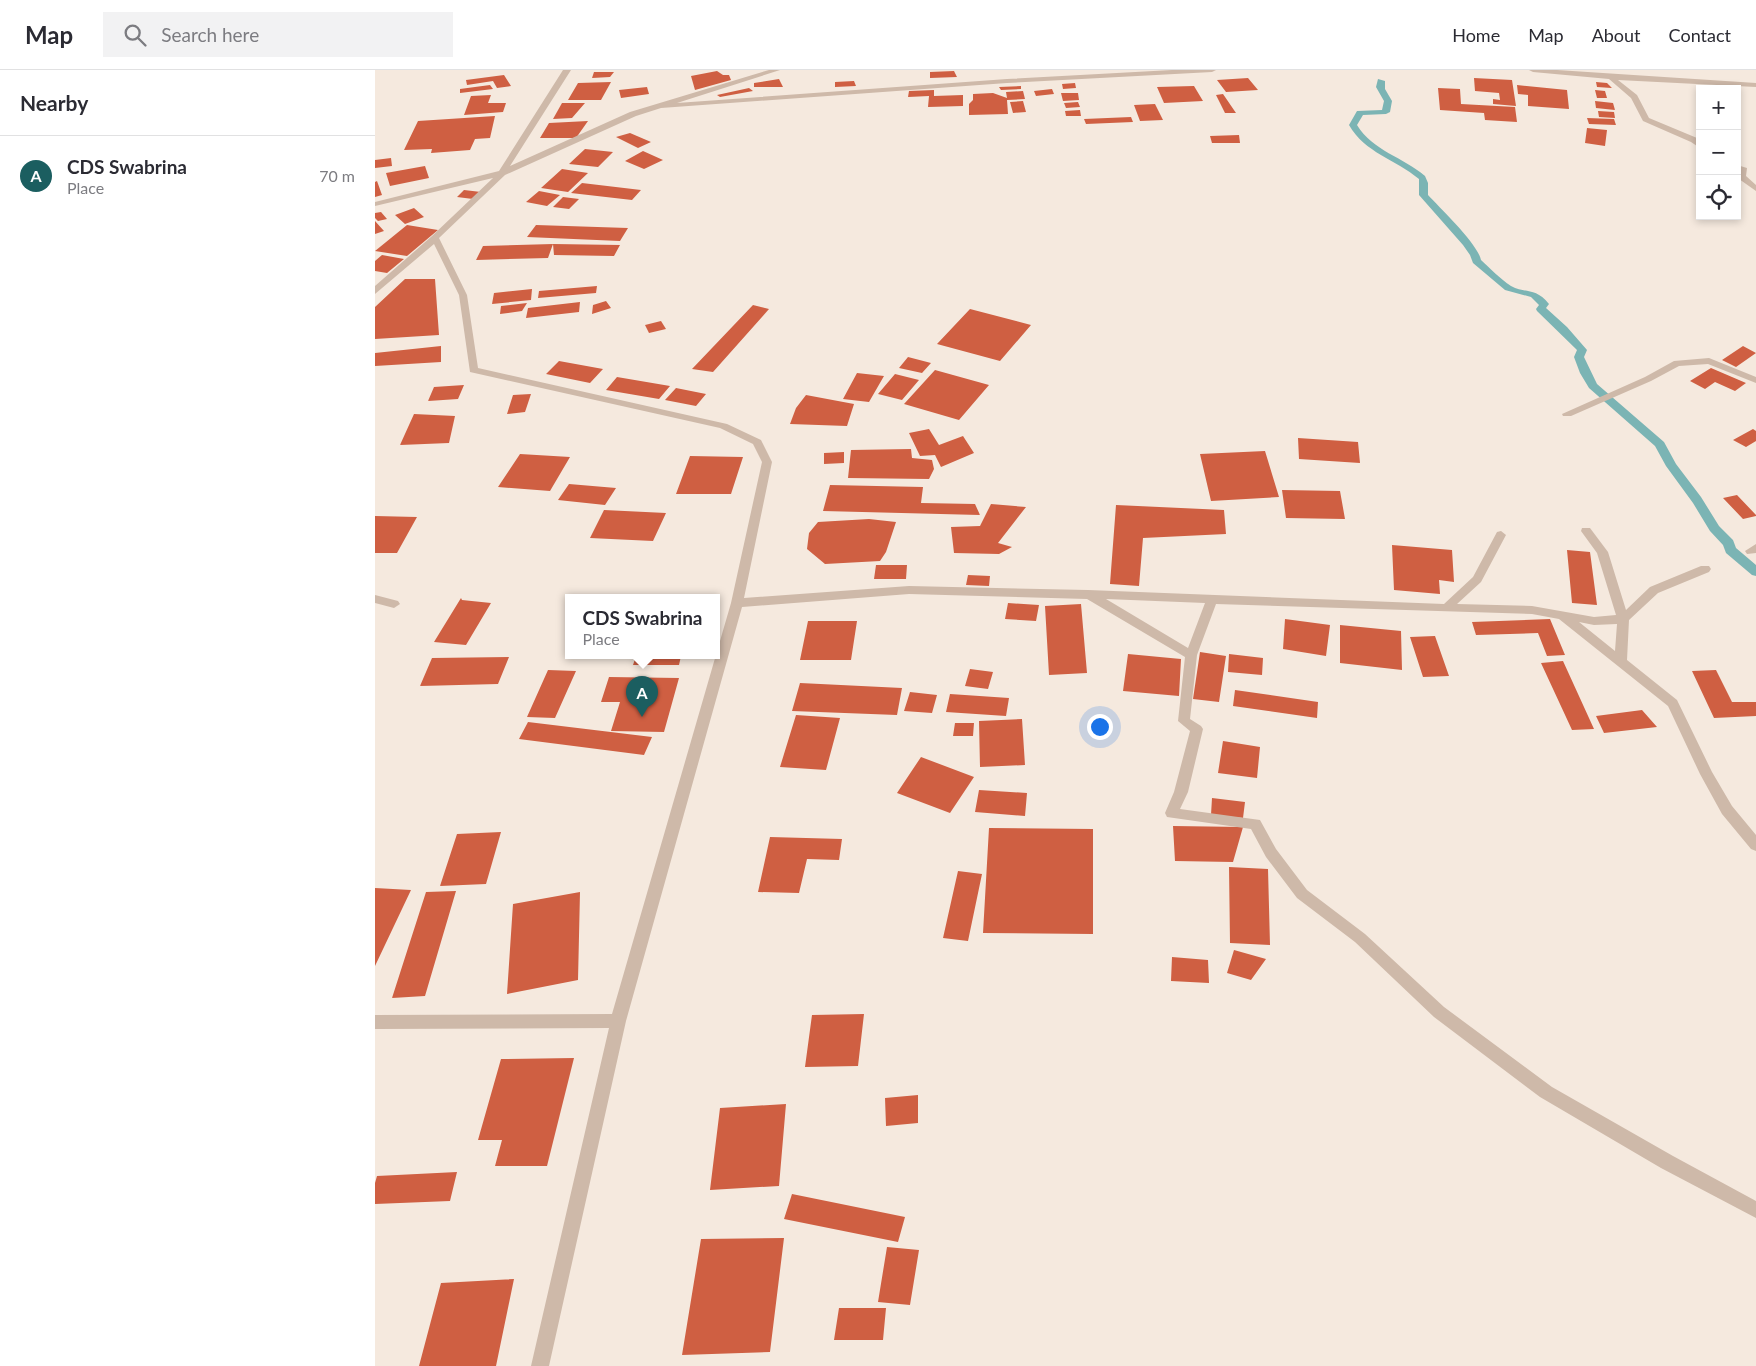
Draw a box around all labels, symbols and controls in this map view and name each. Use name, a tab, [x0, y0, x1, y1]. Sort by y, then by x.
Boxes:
search box	[103, 12, 453, 57]
text: Map	[25, 20, 73, 49]
icon: search	[121, 21, 149, 49]
text: Search here	[161, 23, 259, 46]
text: Home	[1452, 24, 1500, 46]
text: Map	[1528, 24, 1564, 46]
text: About	[1592, 24, 1641, 46]
text: Contact	[1669, 24, 1731, 46]
map controls	[1696, 85, 1741, 220]
button: +	[1696, 85, 1741, 130]
text: Nearby	[20, 90, 88, 115]
button: −	[1696, 130, 1741, 175]
text: CDS Swabrina	[67, 155, 187, 178]
text: A	[30, 166, 42, 185]
text: 70 m	[319, 166, 355, 185]
button: locate	[1696, 175, 1741, 220]
text: Place	[67, 178, 104, 197]
popup	[565, 594, 720, 659]
text: CDS Swabrina	[582, 606, 703, 629]
text: Place	[582, 629, 620, 648]
pin: A	[626, 676, 658, 717]
your location	[1087, 714, 1113, 740]

